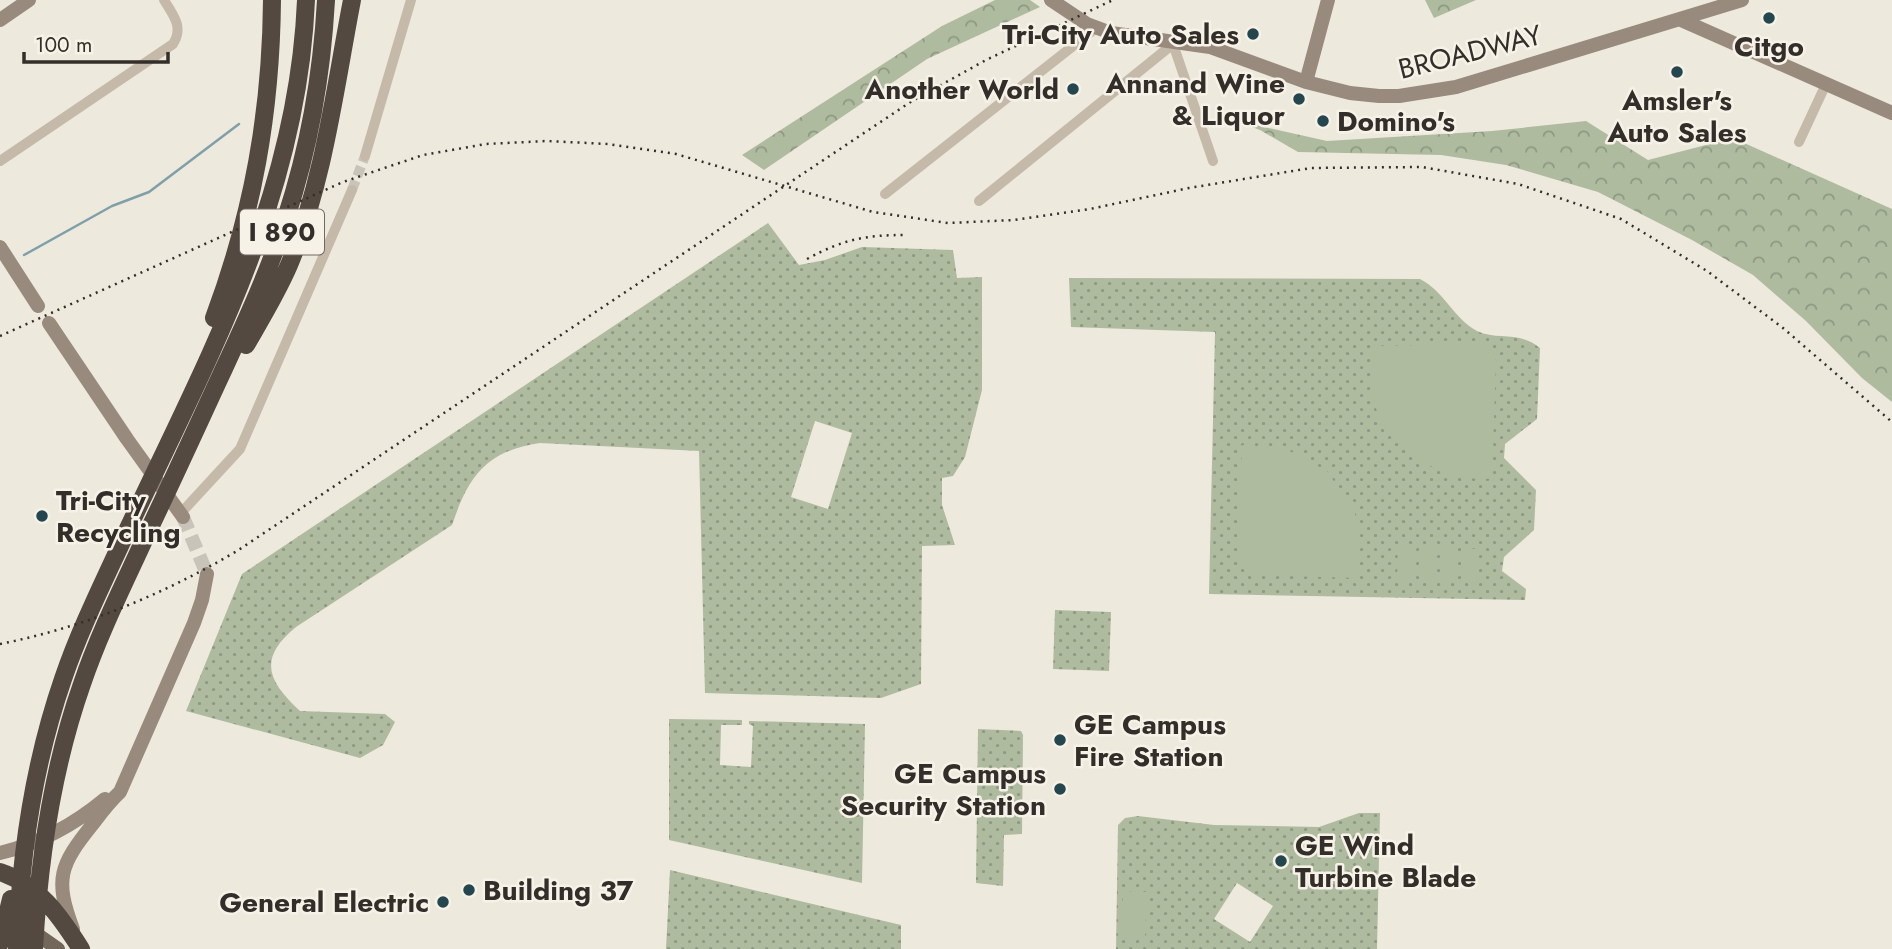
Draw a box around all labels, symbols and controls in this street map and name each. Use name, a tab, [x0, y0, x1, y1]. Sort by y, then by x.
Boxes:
marker: Citgo	[1761, 10, 1777, 26]
place label: Tri-City Auto Sales	[1002, 14, 1239, 55]
street label: BROADWAY	[1394, 14, 1546, 90]
scale bar	[24, 21, 168, 65]
marker: Tri-City Auto Sales	[1245, 26, 1261, 42]
place label: Citgo	[1734, 26, 1804, 67]
text: 100 m	[35, 30, 92, 60]
place label: Annand Wine & Liquor	[1105, 63, 1285, 136]
marker: Amsler's Auto Sales	[1669, 64, 1685, 80]
place label: Another World	[864, 69, 1059, 110]
place label: Amsler's Auto Sales	[1607, 80, 1747, 153]
marker: Another World	[1065, 81, 1081, 97]
marker: Annand Wine & Liquor	[1291, 91, 1307, 107]
place label: Domino's	[1337, 101, 1455, 142]
marker: Domino's	[1315, 113, 1331, 129]
road number: I 890	[240, 210, 324, 255]
place label: Tri-City Recycling	[56, 480, 180, 553]
marker: Tri-City Recycling	[34, 508, 50, 524]
place label: GE Campus Fire Station	[1074, 704, 1226, 777]
marker: GE Campus Fire Station	[1052, 732, 1068, 748]
place label: GE Campus Security Station	[841, 753, 1046, 826]
marker: GE Campus Security Station	[1052, 781, 1068, 797]
place label: GE Wind Turbine Blade	[1295, 825, 1476, 898]
marker: GE Wind Turbine Blade	[1273, 853, 1289, 869]
place label: Building 37	[483, 870, 634, 911]
place label: General Electric	[219, 882, 429, 923]
marker: Building 37	[461, 882, 477, 898]
marker: General Electric	[435, 894, 451, 910]

